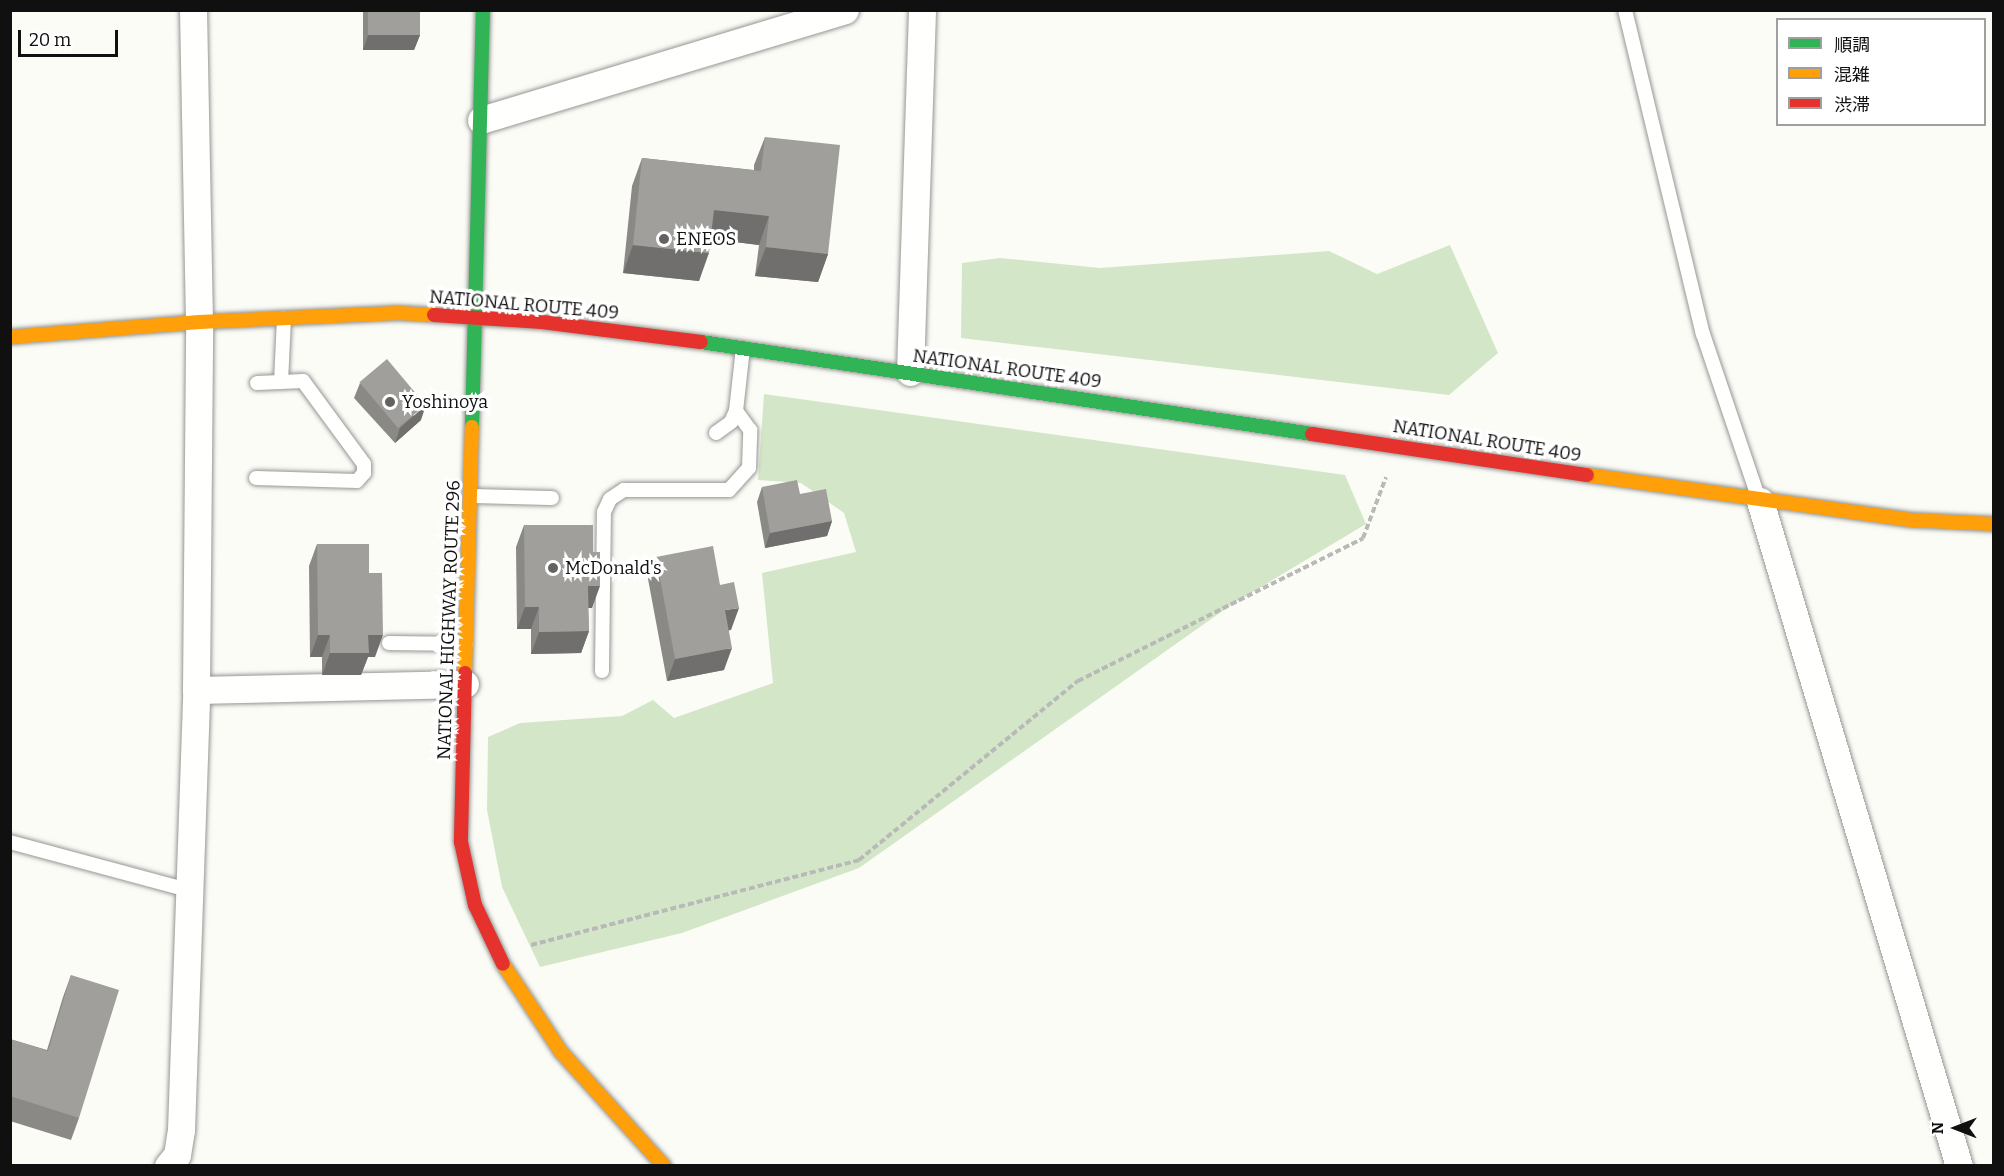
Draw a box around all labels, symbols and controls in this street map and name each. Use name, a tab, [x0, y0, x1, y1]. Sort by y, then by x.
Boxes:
scale bar	[21, 18, 122, 56]
legend	[1776, 18, 1986, 126]
text: 20 m	[29, 29, 71, 51]
text: 順調	[1834, 34, 1870, 56]
text: 混雑	[1834, 64, 1870, 86]
text: 渋滞	[1834, 94, 1870, 116]
place label: ENEOS	[676, 228, 736, 250]
marker: ENEOS	[657, 232, 671, 246]
street label: NATIONAL ROUTE 409	[428, 286, 620, 324]
street label: NATIONAL ROUTE 409	[911, 345, 1103, 393]
place label: Yoshinoya	[402, 391, 488, 413]
marker: Yoshinoya	[383, 395, 397, 409]
street label: NATIONAL ROUTE 409	[1391, 415, 1583, 467]
street label: NATIONAL HIGHWAY ROUTE 296	[433, 480, 465, 760]
place label: McDonald's	[565, 557, 662, 579]
marker: McDonald's	[546, 561, 560, 575]
north arrow	[1926, 1098, 1986, 1158]
text: N	[1928, 1122, 1947, 1134]

